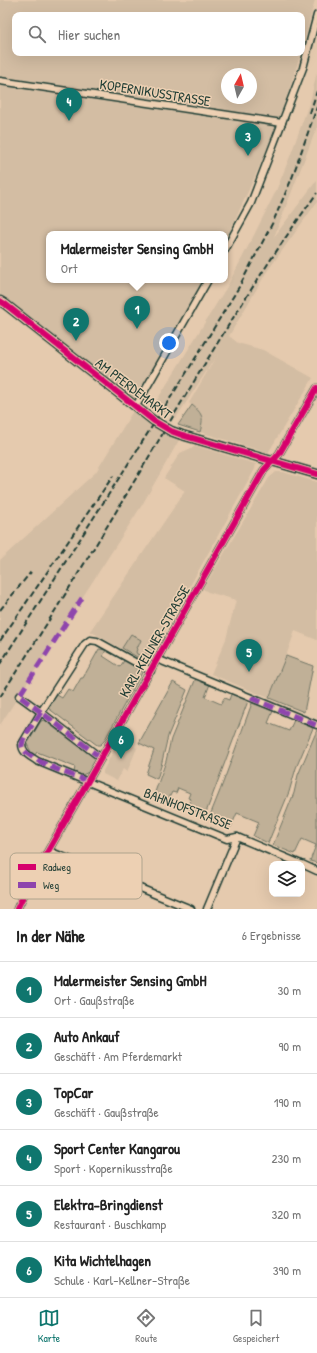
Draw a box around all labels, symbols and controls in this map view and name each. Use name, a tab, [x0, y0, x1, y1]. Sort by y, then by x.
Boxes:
search box	[12, 12, 305, 56]
icon: search	[26, 23, 48, 45]
text: Hier suchen	[58, 24, 120, 45]
north arrow	[221, 68, 257, 104]
street label: KOPERNIKUSSTRASSE	[98, 74, 212, 110]
pin: 4	[56, 88, 82, 121]
pin: 3	[235, 123, 261, 156]
popup	[46, 231, 228, 283]
text: Malermeister Sensing GmbH	[61, 238, 213, 259]
text: Ort	[61, 259, 77, 277]
pin: 1	[124, 296, 150, 329]
pin: 2	[63, 308, 89, 341]
your location	[159, 333, 179, 353]
street label: AM PFERDEMARKT	[92, 353, 176, 423]
street label: KARL-KELLNER-STRASSE	[114, 582, 194, 700]
pin: 5	[236, 639, 262, 672]
pin: 6	[108, 726, 134, 759]
street label: BAHNHOFSTRASSE	[141, 783, 235, 833]
legend	[10, 853, 142, 899]
text: Radweg	[43, 860, 71, 874]
map controls	[269, 861, 305, 897]
button: layers	[269, 861, 305, 897]
text: Weg	[43, 878, 59, 892]
text: In der Nähe	[16, 924, 85, 947]
text: 6 Ergebnisse	[242, 926, 301, 944]
text: Malermeister Sensing GmbH	[54, 970, 206, 991]
text: 1	[27, 981, 31, 999]
text: 30 m	[278, 981, 301, 999]
text: Ort · Gaußstraße	[54, 991, 134, 1009]
text: Auto Ankauf	[54, 1026, 120, 1047]
text: 2	[26, 1037, 32, 1055]
text: 90 m	[279, 1037, 301, 1055]
text: Geschäft · Am Pferdemarkt	[54, 1047, 182, 1065]
text: TopCar	[54, 1082, 93, 1103]
text: 3	[26, 1093, 32, 1111]
text: 190 m	[274, 1093, 301, 1111]
text: Geschäft · Gaußstraße	[54, 1103, 159, 1121]
text: Sport Center Kangarou	[54, 1138, 180, 1159]
text: 4	[27, 1149, 31, 1167]
text: 230 m	[271, 1149, 301, 1167]
text: Sport · Kopernikusstraße	[54, 1159, 173, 1177]
text: Elektra-Bringdienst	[54, 1194, 163, 1215]
text: 5	[26, 1205, 32, 1223]
text: 320 m	[271, 1205, 301, 1223]
text: Restaurant · Buschkamp	[54, 1215, 166, 1233]
text: Kita Wichtelhagen	[54, 1250, 151, 1271]
text: 6	[26, 1261, 32, 1279]
text: 390 m	[273, 1261, 301, 1279]
text: Schule · Karl-Kellner-Straße	[54, 1271, 190, 1289]
tab: Karte	[38, 1307, 60, 1345]
tab: Route	[135, 1307, 157, 1345]
tab: Gespeichert	[233, 1307, 279, 1345]

